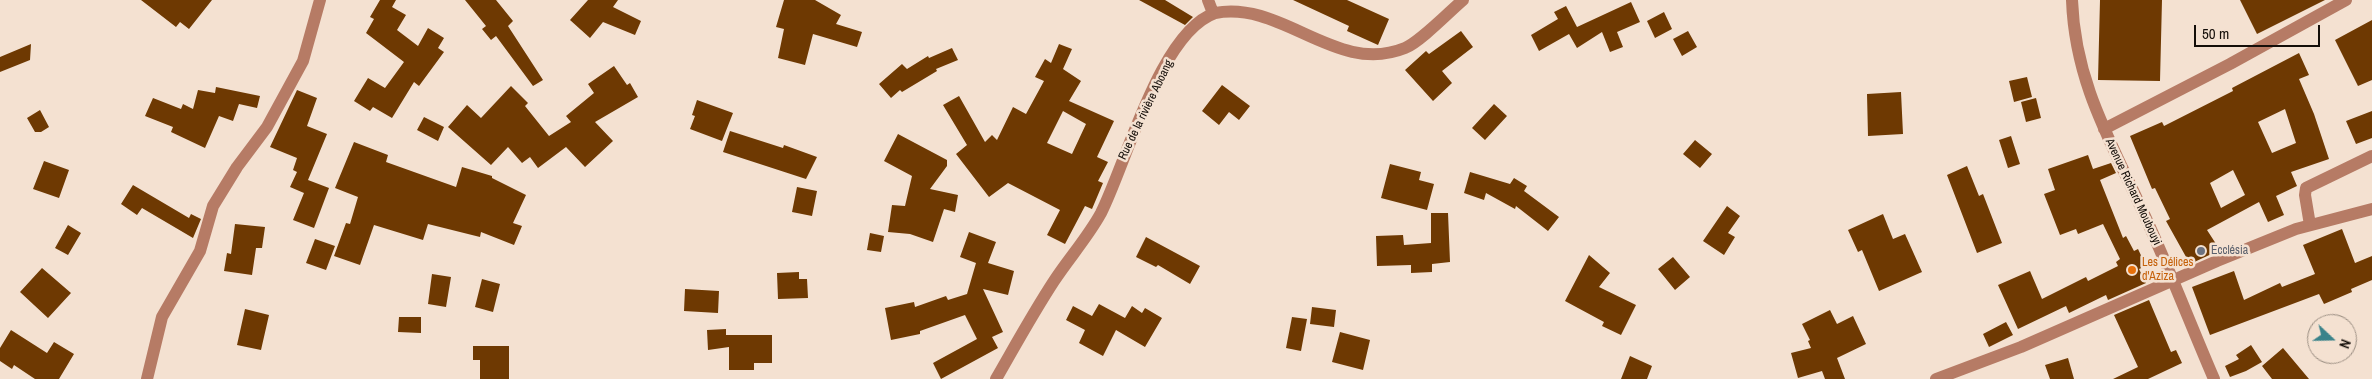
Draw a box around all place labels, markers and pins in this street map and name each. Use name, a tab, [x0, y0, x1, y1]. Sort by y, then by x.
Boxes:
place label: Ecclésia	[2211, 244, 2248, 258]
marker: Ecclésia	[2195, 245, 2207, 257]
place label: Les Délices d'Aziza	[2142, 256, 2193, 284]
marker: Les Délices d'Aziza	[2126, 264, 2138, 276]

